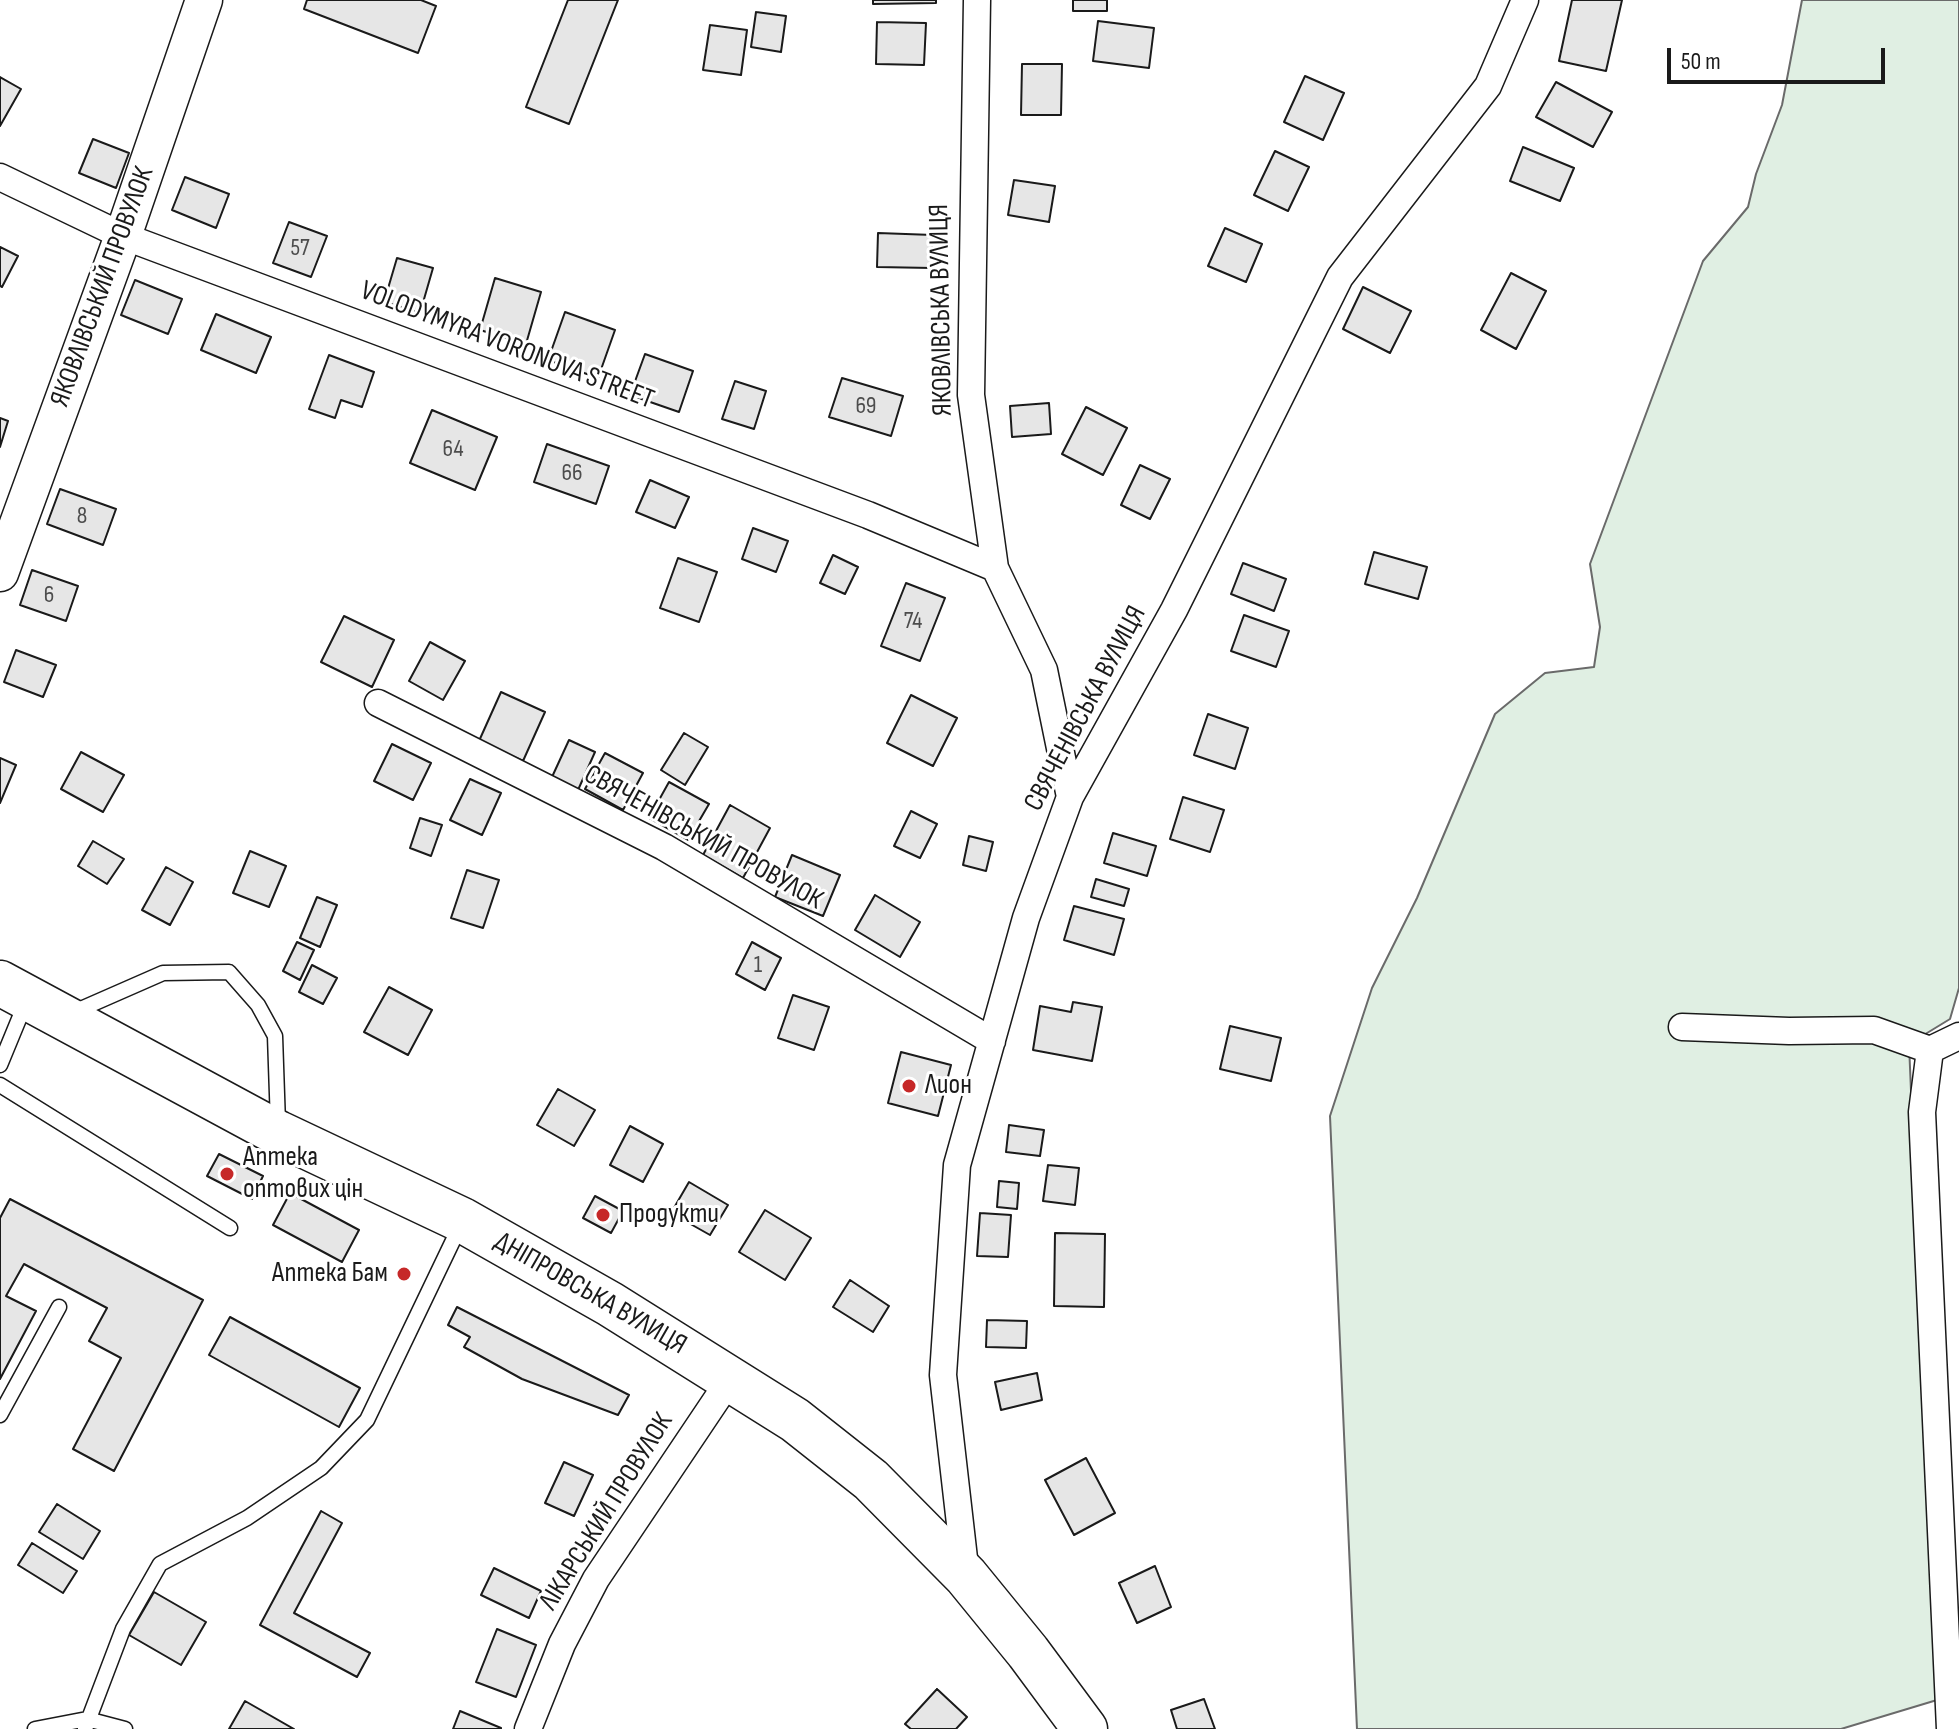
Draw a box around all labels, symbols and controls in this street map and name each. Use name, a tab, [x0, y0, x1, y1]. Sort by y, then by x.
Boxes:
scale bar	[1671, 32, 1889, 82]
text: 50 m	[1681, 47, 1721, 76]
street label: ЯКОВЛІВСЬКИЙ ПРОВУЛОК	[44, 162, 162, 412]
street label: ЯКОВЛІВСЬКА ВУЛИЦЯ	[923, 204, 961, 416]
house number: 57	[290, 235, 310, 263]
street label: VOLODYMYRA VORONOVA STREET	[355, 274, 659, 418]
house number: 69	[856, 393, 876, 421]
house number: 64	[443, 436, 463, 464]
house number: 66	[561, 460, 583, 488]
house number: 8	[77, 503, 87, 531]
house number: 6	[44, 582, 54, 610]
street label: СВЯЧЕНІВСЬКА ВУЛИЦЯ	[1018, 601, 1154, 817]
house number: 74	[904, 608, 922, 636]
street label: СВЯЧЕНІВСЬКИЙ ПРОВУЛОК	[578, 758, 828, 918]
house number: 1	[754, 952, 762, 980]
place label: Лион	[925, 1069, 972, 1103]
marker: Лион	[900, 1077, 918, 1095]
place label: Аптека оптових цін	[243, 1141, 363, 1207]
marker: Аптека оптових цін	[218, 1165, 236, 1183]
place label: Продукти	[619, 1198, 719, 1232]
marker: Продукти	[594, 1206, 612, 1224]
street label: ДНІПРОВСЬКА ВУЛИЦЯ	[488, 1225, 692, 1363]
place label: Аптека Бам	[272, 1257, 388, 1291]
marker: Аптека Бам	[395, 1265, 413, 1283]
street label: ЛІКАРСЬКИЙ ПРОВУЛОК	[533, 1407, 681, 1617]

